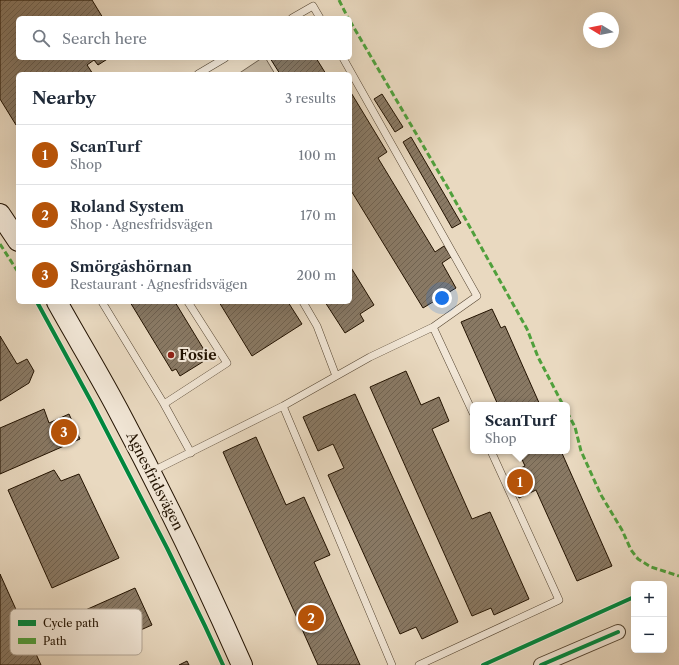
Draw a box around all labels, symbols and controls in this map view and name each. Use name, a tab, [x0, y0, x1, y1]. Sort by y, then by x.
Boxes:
north arrow	[583, 12, 619, 48]
search box	[16, 16, 352, 60]
icon: search	[30, 27, 52, 49]
text: Search here	[62, 29, 147, 48]
text: Nearby	[32, 88, 96, 108]
text: 3 results	[285, 90, 336, 106]
text: ScanTurf	[70, 137, 141, 156]
text: 1	[42, 147, 48, 163]
text: 100 m	[298, 147, 336, 163]
text: Shop	[70, 156, 102, 172]
text: Roland System	[70, 197, 184, 216]
text: 2	[41, 207, 49, 223]
text: 170 m	[300, 207, 336, 223]
text: Shop · Agnesfridsvägen	[70, 216, 213, 232]
text: Smörgåshörnan	[70, 257, 192, 276]
text: 3	[41, 267, 49, 283]
text: 200 m	[296, 267, 336, 283]
text: Restaurant · Agnesfridsvägen	[70, 276, 248, 292]
your location	[432, 288, 452, 308]
place label: Fosie	[179, 346, 217, 364]
marker: Fosie	[166, 350, 176, 360]
popup	[470, 402, 570, 454]
text: ScanTurf	[485, 411, 555, 430]
pin: 3	[51, 417, 77, 447]
street label: Agnesfridsvägen	[122, 428, 188, 534]
text: Shop	[485, 430, 517, 446]
pin: 1	[507, 467, 533, 497]
map controls	[631, 581, 667, 653]
button: +	[631, 581, 667, 617]
pin: 2	[298, 603, 324, 633]
legend	[10, 609, 142, 655]
text: Cycle path	[43, 616, 99, 630]
button: −	[631, 617, 667, 653]
text: Path	[43, 634, 67, 648]

